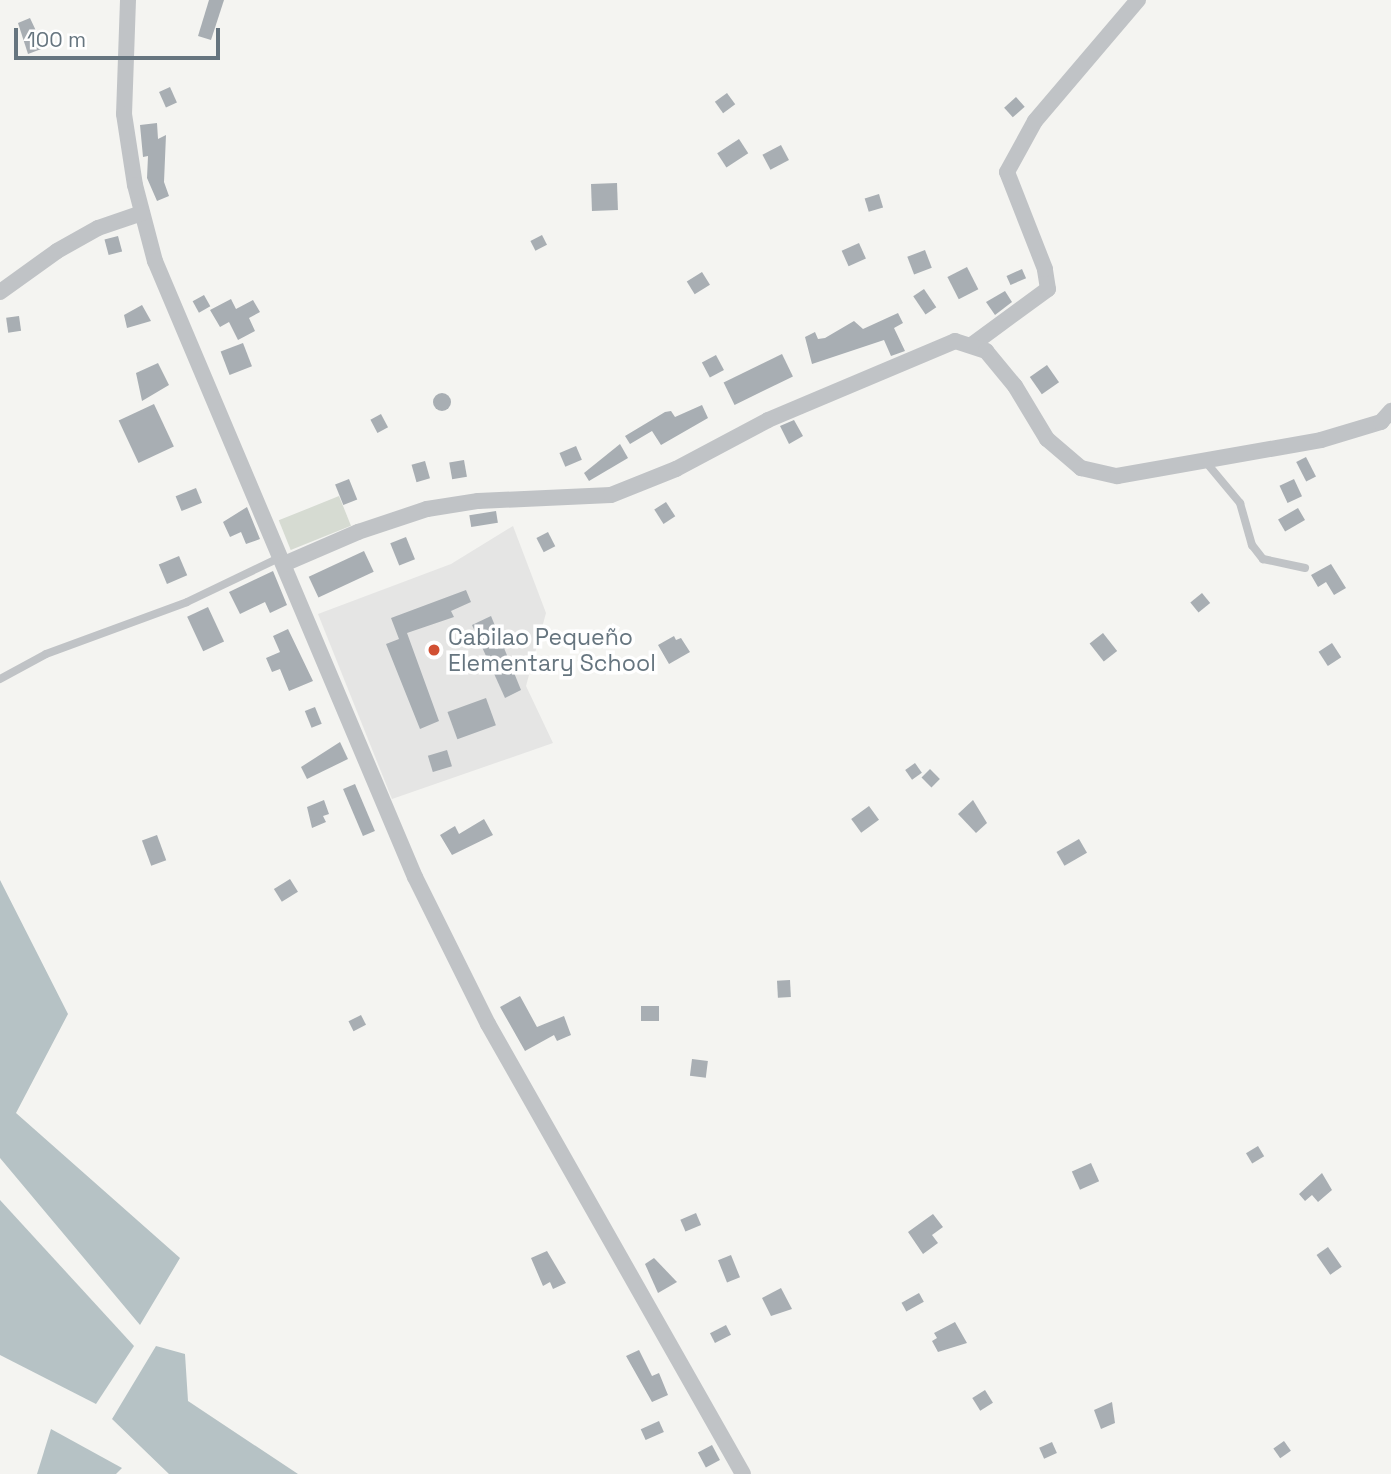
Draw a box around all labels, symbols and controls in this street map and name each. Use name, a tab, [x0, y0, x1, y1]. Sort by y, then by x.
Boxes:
scale bar	[18, 14, 224, 58]
text: 100 m	[27, 26, 86, 53]
place label: Cabilao Pequeño Elementary School	[448, 623, 656, 677]
marker: Cabilao Pequeño Elementary School	[426, 642, 442, 658]

